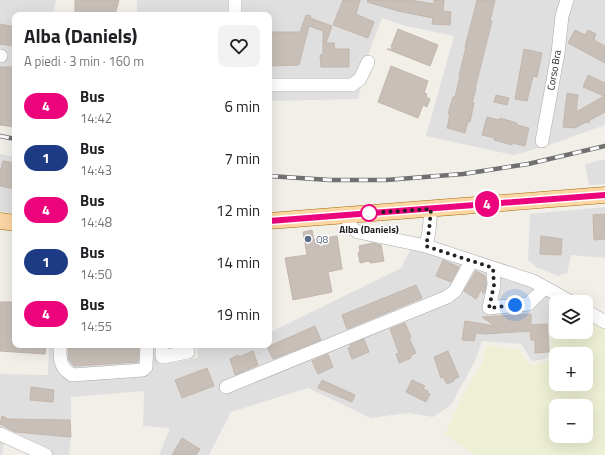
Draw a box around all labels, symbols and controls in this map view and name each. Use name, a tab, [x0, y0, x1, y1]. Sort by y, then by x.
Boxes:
text: Alba (Daniels)	[24, 21, 137, 50]
button: heart	[218, 25, 260, 67]
street label: Corso Bra	[543, 49, 565, 91]
text: A piedi · 3 min · 160 m	[24, 51, 144, 71]
text: Bus	[80, 85, 105, 108]
text: 4	[42, 95, 50, 116]
text: 6 min	[224, 95, 260, 118]
text: 14:42	[80, 108, 112, 128]
text: Bus	[80, 137, 105, 160]
text: 1	[42, 147, 50, 168]
text: 7 min	[224, 147, 260, 170]
text: 14:43	[80, 160, 112, 180]
text: Bus	[80, 189, 105, 212]
line badge: 4	[474, 191, 500, 217]
text: 4	[483, 193, 491, 214]
text: 4	[42, 199, 50, 220]
text: 12 min	[216, 199, 260, 222]
marker: Alba (Daniels)	[360, 204, 378, 222]
text: 14:48	[80, 212, 112, 232]
place label: Alba (Daniels)	[339, 222, 399, 237]
place label: Q8	[316, 232, 329, 247]
marker: Q8	[303, 234, 313, 244]
text: Bus	[80, 241, 105, 264]
text: 1	[42, 251, 50, 272]
text: 14 min	[216, 251, 260, 274]
text: 14:50	[80, 264, 112, 284]
text: Bus	[80, 293, 105, 316]
your location	[505, 295, 525, 315]
map controls	[549, 295, 593, 443]
button: layers	[549, 295, 593, 339]
text: 4	[42, 303, 50, 324]
text: 19 min	[216, 303, 260, 326]
text: 14:55	[80, 316, 112, 336]
button: +	[549, 347, 593, 391]
button: −	[549, 399, 593, 443]

